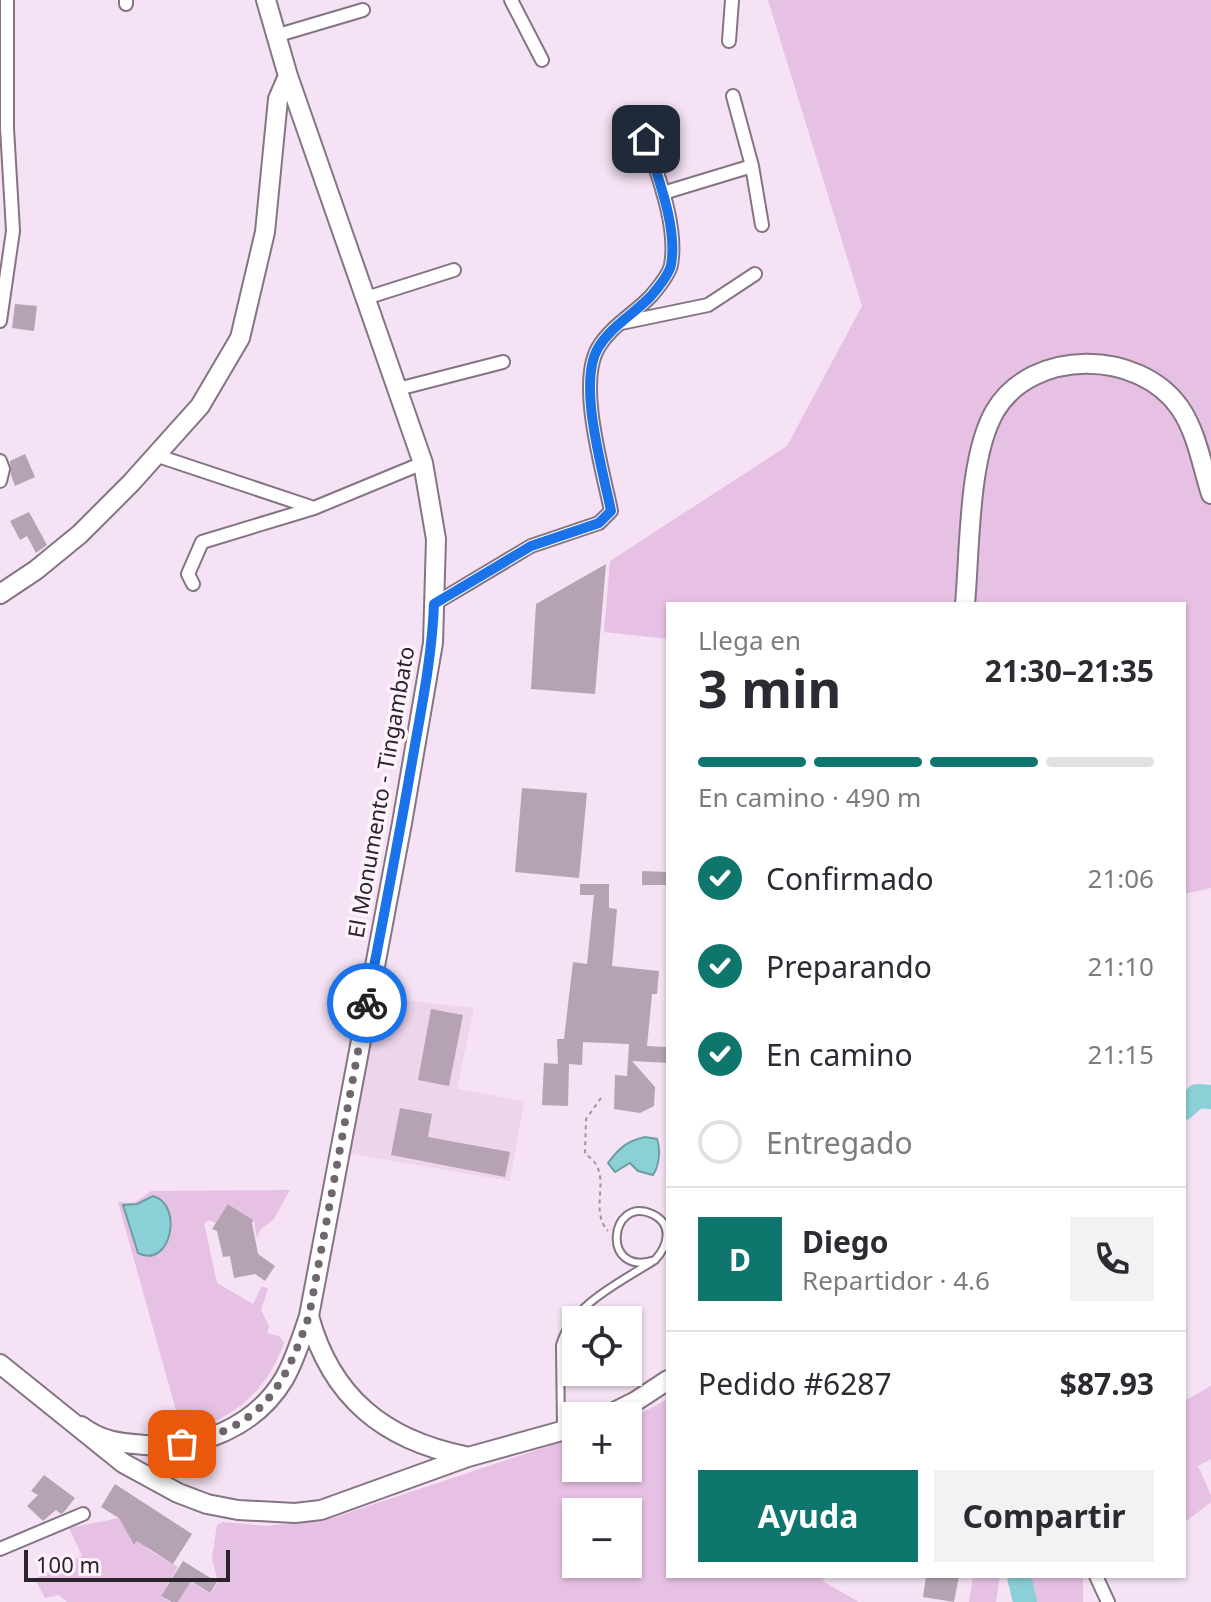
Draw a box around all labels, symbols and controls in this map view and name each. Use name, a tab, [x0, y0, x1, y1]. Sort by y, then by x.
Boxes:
pin	[612, 105, 680, 173]
icon: home	[624, 117, 668, 161]
text: Llega en	[698, 622, 801, 658]
street label: El Monumento - Tingambato	[340, 644, 420, 940]
text: 21:30–21:35	[985, 650, 1154, 691]
text: 3 min	[698, 652, 841, 723]
text: En camino · 490 m	[698, 779, 921, 815]
icon: check	[698, 856, 742, 900]
text: Confirmado	[766, 858, 934, 899]
text: 21:06	[1088, 860, 1154, 896]
icon: check	[698, 944, 742, 988]
text: Preparando	[766, 946, 932, 987]
text: 21:10	[1088, 948, 1154, 984]
courier	[327, 963, 407, 1043]
icon: bike	[345, 981, 389, 1025]
icon: check	[698, 1032, 742, 1076]
text: En camino	[766, 1034, 913, 1075]
text: 21:15	[1088, 1036, 1154, 1072]
text: Entregado	[766, 1122, 913, 1163]
button: phone	[1070, 1217, 1154, 1301]
text: Diego	[802, 1221, 889, 1262]
text: D	[729, 1239, 751, 1280]
text: Repartidor · 4.6	[802, 1262, 990, 1298]
map controls	[562, 1306, 642, 1578]
button: locate	[562, 1306, 642, 1386]
text: Pedido #6287	[698, 1363, 892, 1404]
text: $87.93	[1060, 1363, 1154, 1404]
button: +	[562, 1402, 642, 1482]
pin	[148, 1410, 216, 1478]
icon: bag	[160, 1422, 204, 1466]
button: Ayuda	[698, 1470, 918, 1562]
button: Compartir	[934, 1470, 1154, 1562]
button: −	[562, 1498, 642, 1578]
scale bar	[24, 1546, 230, 1582]
text: 100 m	[36, 1549, 100, 1579]

